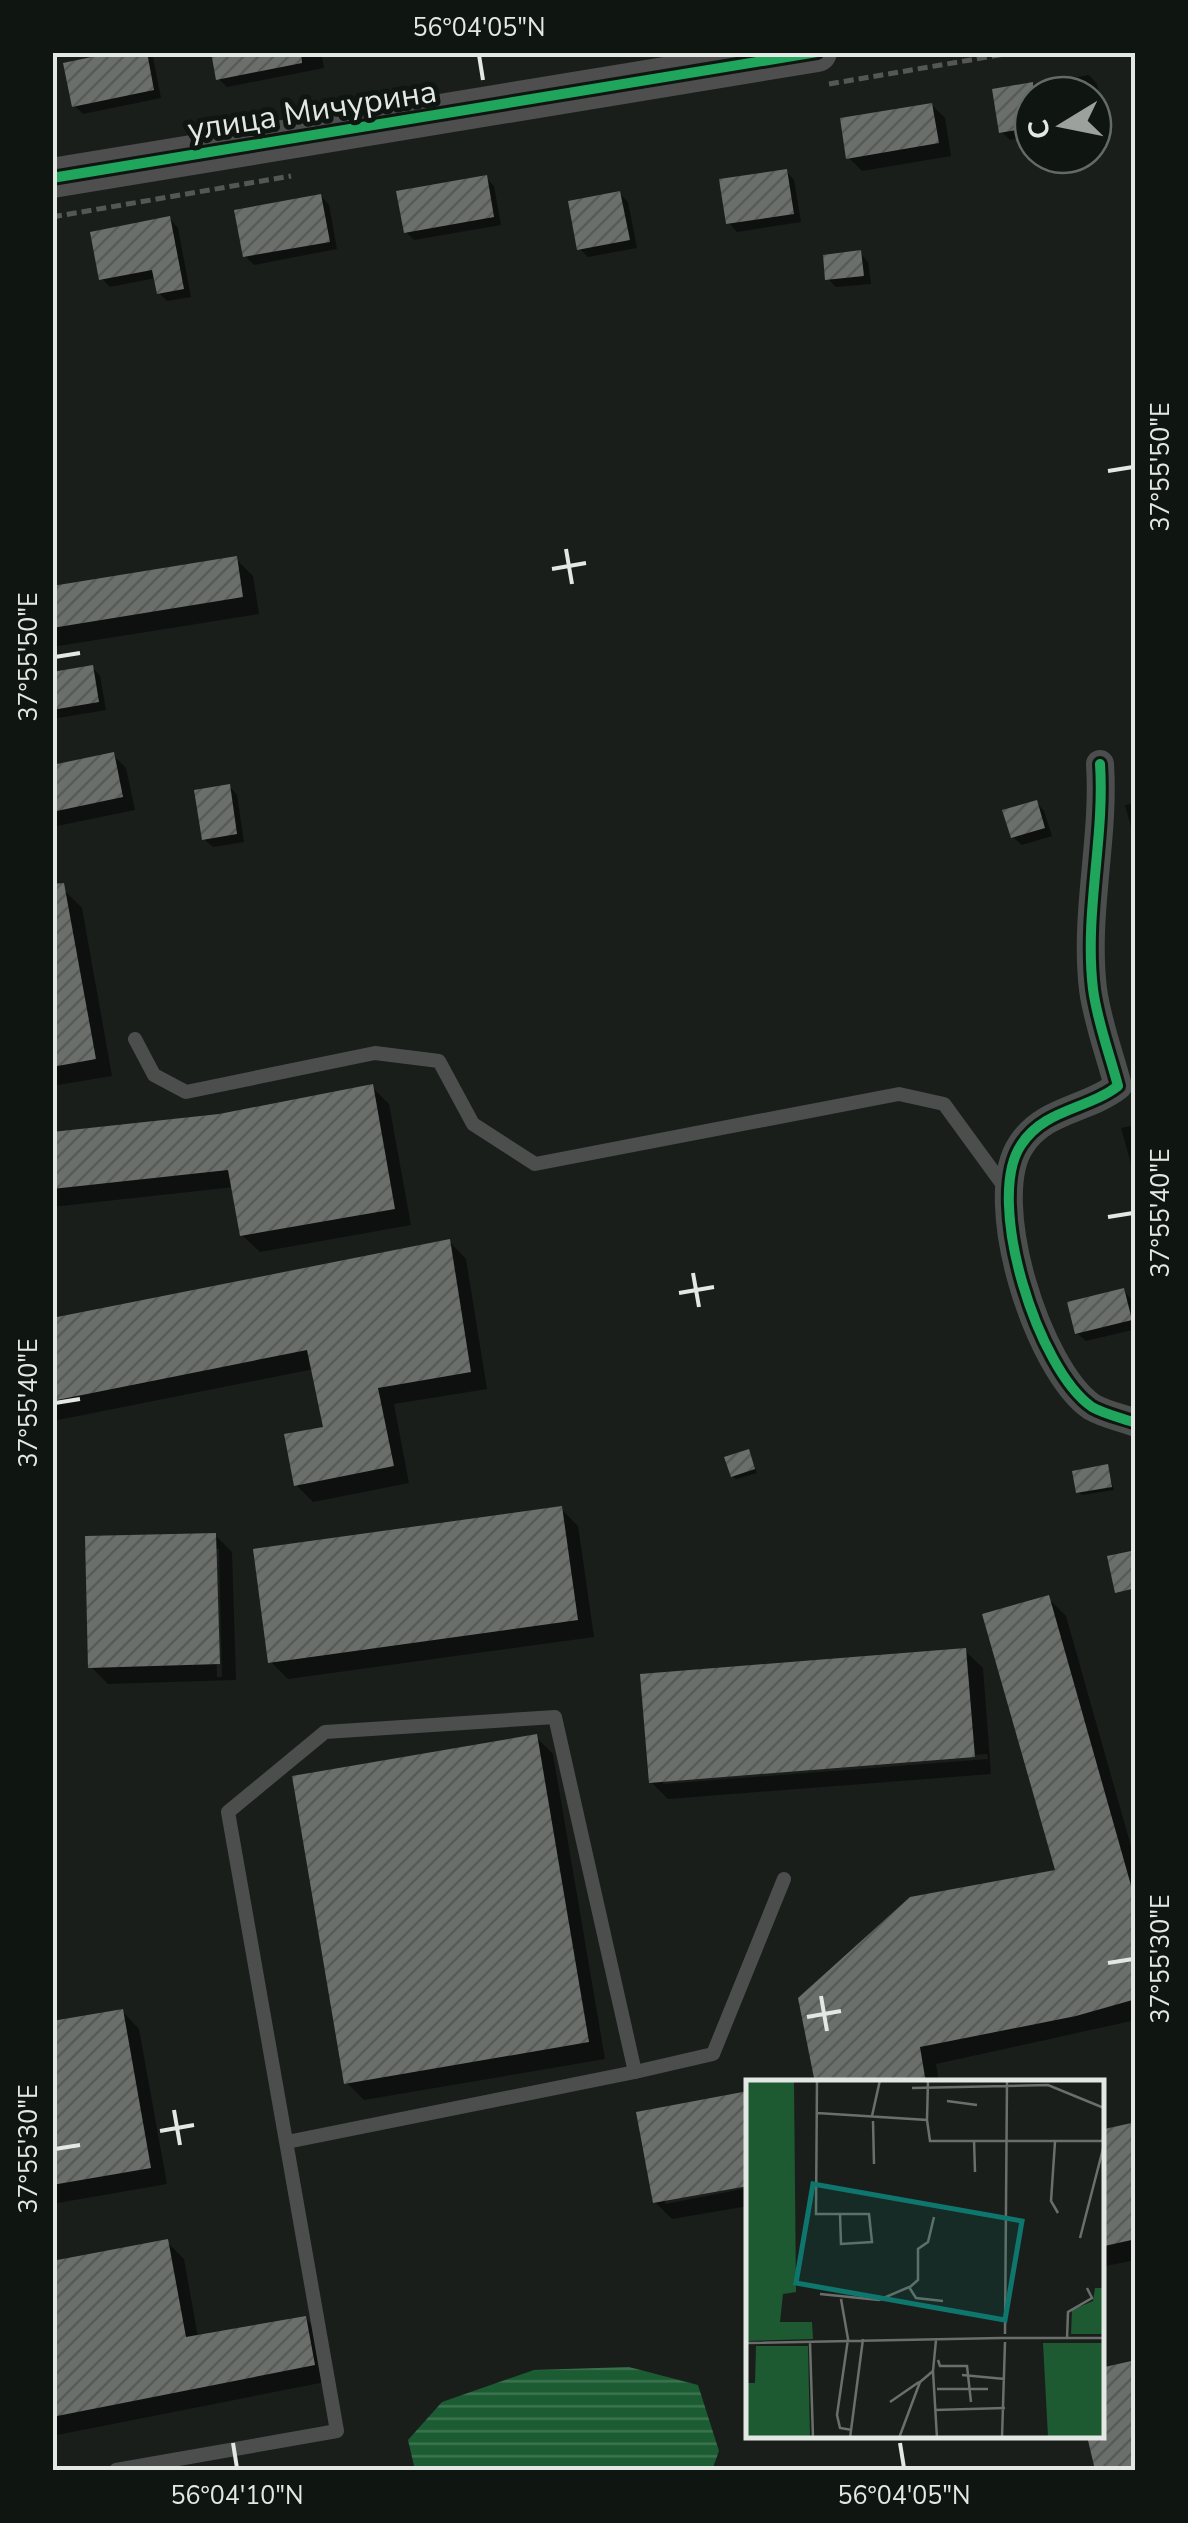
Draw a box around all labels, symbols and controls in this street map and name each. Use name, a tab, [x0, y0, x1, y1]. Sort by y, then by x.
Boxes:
text: 56°04'05"N	[412, 11, 546, 45]
street label: улица Мичурина	[184, 70, 440, 151]
north arrow	[1013, 75, 1113, 175]
text: С	[1019, 117, 1060, 142]
text: 37°55'50"E	[1144, 402, 1178, 532]
text: 37°55'50"E	[12, 592, 46, 722]
text: 37°55'40"E	[1144, 1148, 1178, 1278]
text: 37°55'40"E	[12, 1338, 46, 1468]
text: 37°55'30"E	[1144, 1894, 1178, 2024]
inset map	[746, 2080, 1103, 2438]
text: 37°55'30"E	[12, 2084, 46, 2214]
text: 56°04'10"N	[170, 2479, 304, 2513]
text: 56°04'05"N	[837, 2479, 971, 2513]

